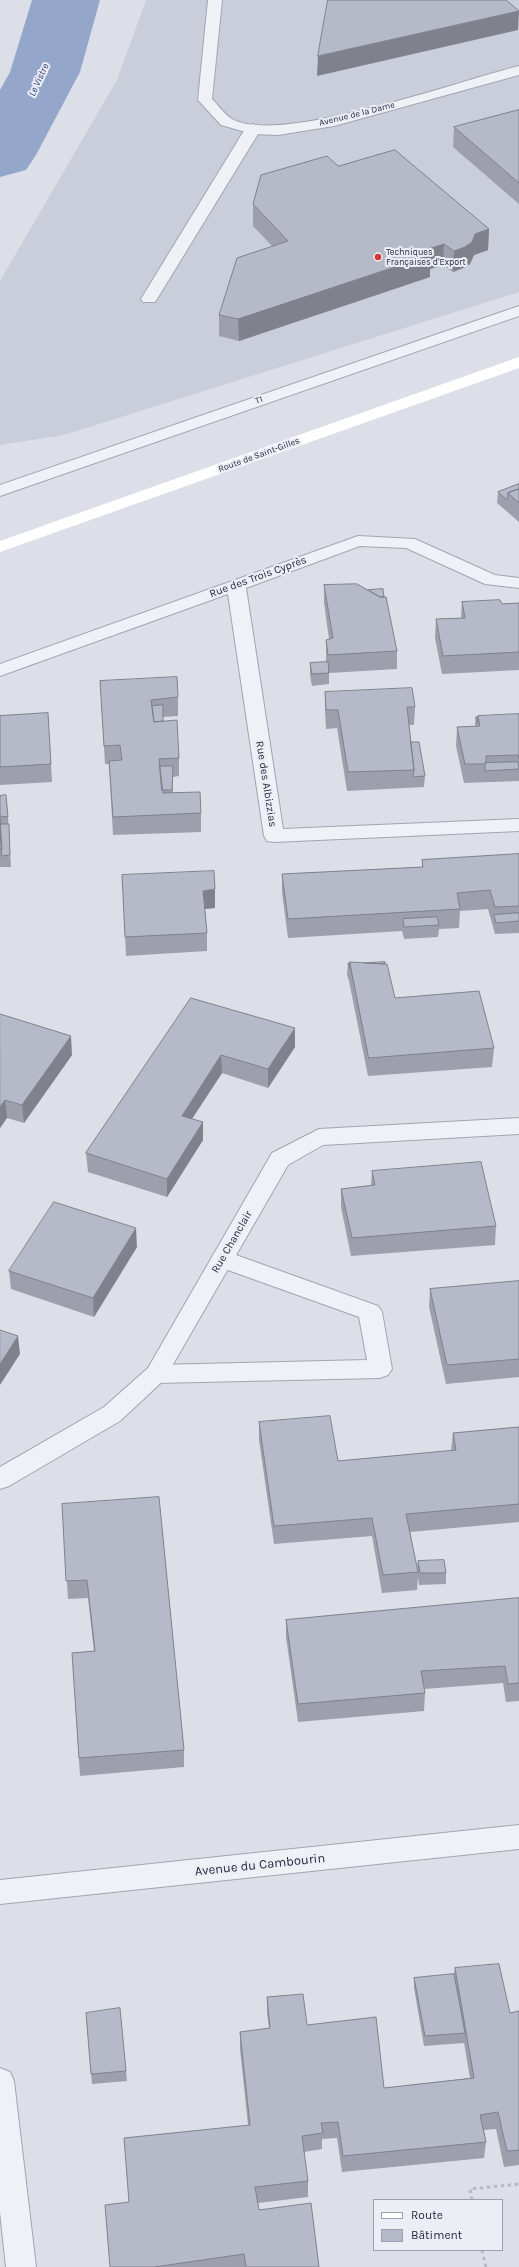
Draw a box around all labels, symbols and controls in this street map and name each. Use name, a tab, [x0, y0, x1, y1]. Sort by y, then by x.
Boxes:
water label: Le Vistre	[26, 62, 52, 98]
street label: Avenue de la Dame	[318, 99, 396, 129]
place label: Techniques Françaises d'Export	[386, 247, 466, 268]
marker: Techniques Françaises d'Export	[373, 252, 383, 262]
street label: T1	[254, 394, 264, 406]
street label: Route de Saint-Gilles	[217, 435, 301, 475]
street label: Rue des Trois Cyprès	[208, 553, 308, 601]
street label: Rue des Albizzias	[253, 740, 279, 828]
street label: Rue Chanclair	[209, 1208, 255, 1276]
street label: Avenue du Cambourin	[194, 1850, 326, 1880]
legend	[373, 2199, 503, 2251]
text: Route	[411, 2208, 443, 2222]
text: Bâtiment	[411, 2228, 462, 2242]

